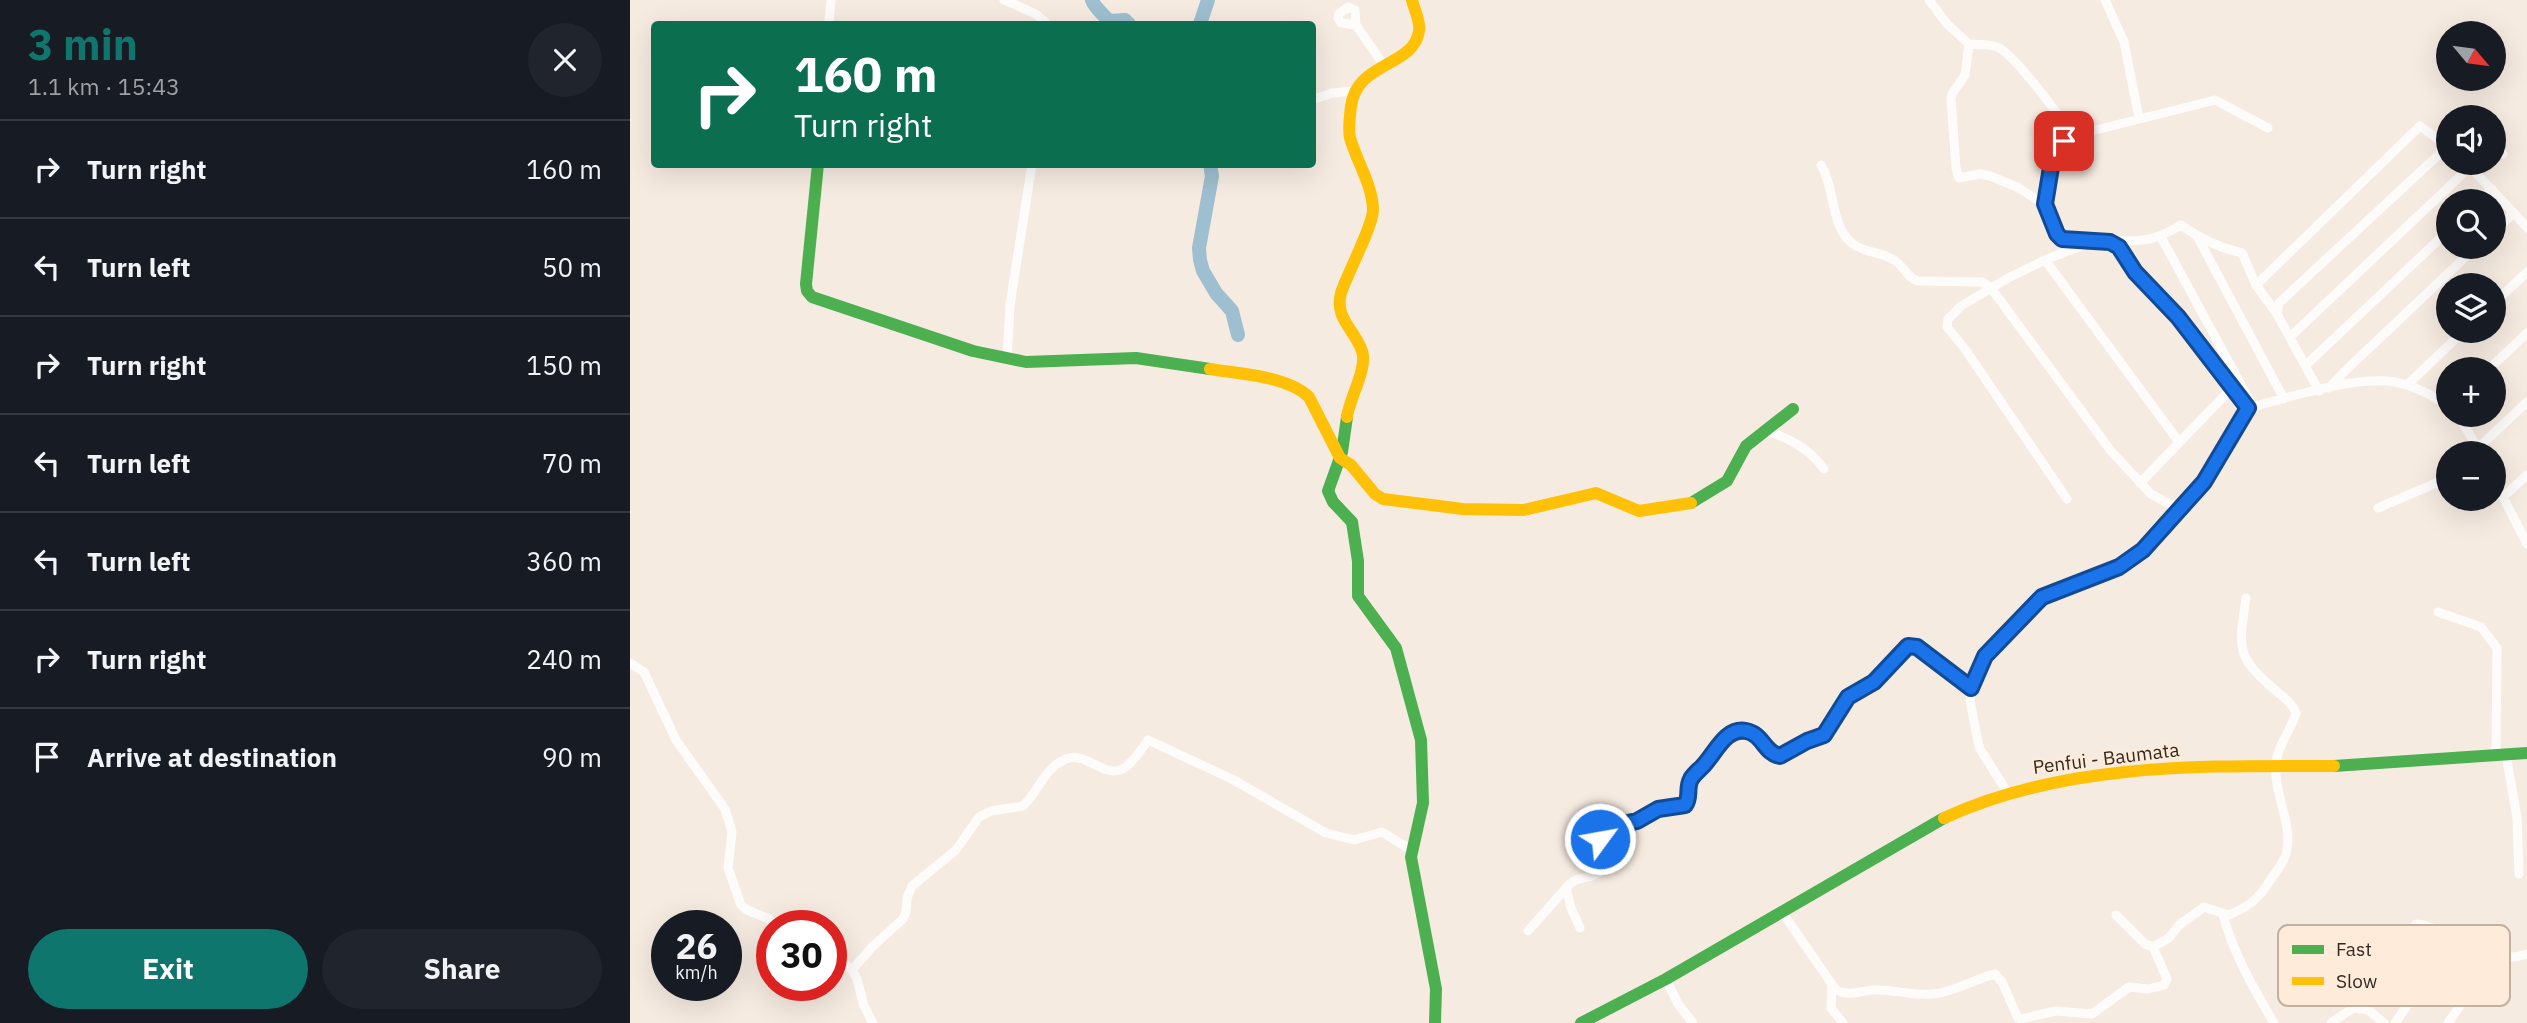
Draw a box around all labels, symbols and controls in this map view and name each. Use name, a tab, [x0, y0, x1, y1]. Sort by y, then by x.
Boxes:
text: 3 min	[28, 17, 138, 72]
north arrow	[2436, 21, 2506, 91]
map controls	[2436, 21, 2506, 511]
button: close	[528, 23, 602, 97]
text: 160 m	[794, 42, 938, 105]
icon: right	[679, 49, 770, 140]
text: 1.1 km · 15:43	[28, 71, 180, 101]
text: Turn right	[794, 104, 932, 146]
button: sound	[2436, 105, 2506, 175]
pin	[2034, 111, 2094, 171]
icon: arrive	[2045, 122, 2083, 160]
icon: right	[28, 150, 66, 188]
text: Turn right	[87, 152, 206, 186]
text: 160 m	[526, 152, 602, 186]
button: search	[2436, 189, 2506, 259]
icon: left	[28, 248, 66, 286]
text: Turn left	[87, 250, 190, 284]
text: 50 m	[542, 250, 602, 284]
button: layers	[2436, 273, 2506, 343]
icon: right	[28, 346, 66, 384]
text: Turn right	[87, 348, 206, 382]
text: 150 m	[526, 348, 602, 382]
button: +	[2436, 357, 2506, 427]
button: −	[2436, 441, 2506, 511]
icon: left	[28, 444, 66, 482]
text: Turn left	[87, 446, 190, 480]
text: 70 m	[542, 446, 602, 480]
icon: left	[28, 542, 66, 580]
text: Turn left	[87, 544, 190, 578]
text: 360 m	[526, 544, 602, 578]
icon: right	[28, 640, 66, 678]
text: Turn right	[87, 642, 206, 676]
text: 240 m	[526, 642, 602, 676]
street label: Penfui - Baumata	[2031, 737, 2181, 779]
icon: arrive	[28, 738, 66, 776]
text: Arrive at destination	[87, 740, 337, 774]
text: 90 m	[542, 740, 602, 774]
position arrow	[1563, 802, 1637, 876]
speed limit sign: 30	[756, 910, 847, 1001]
text: 26	[675, 923, 718, 969]
legend	[2278, 925, 2510, 1006]
button: Exit	[28, 929, 308, 1009]
button: Share	[322, 929, 602, 1009]
text: Fast	[2336, 937, 2372, 961]
text: km/h	[675, 961, 718, 984]
text: Slow	[2336, 969, 2377, 993]

